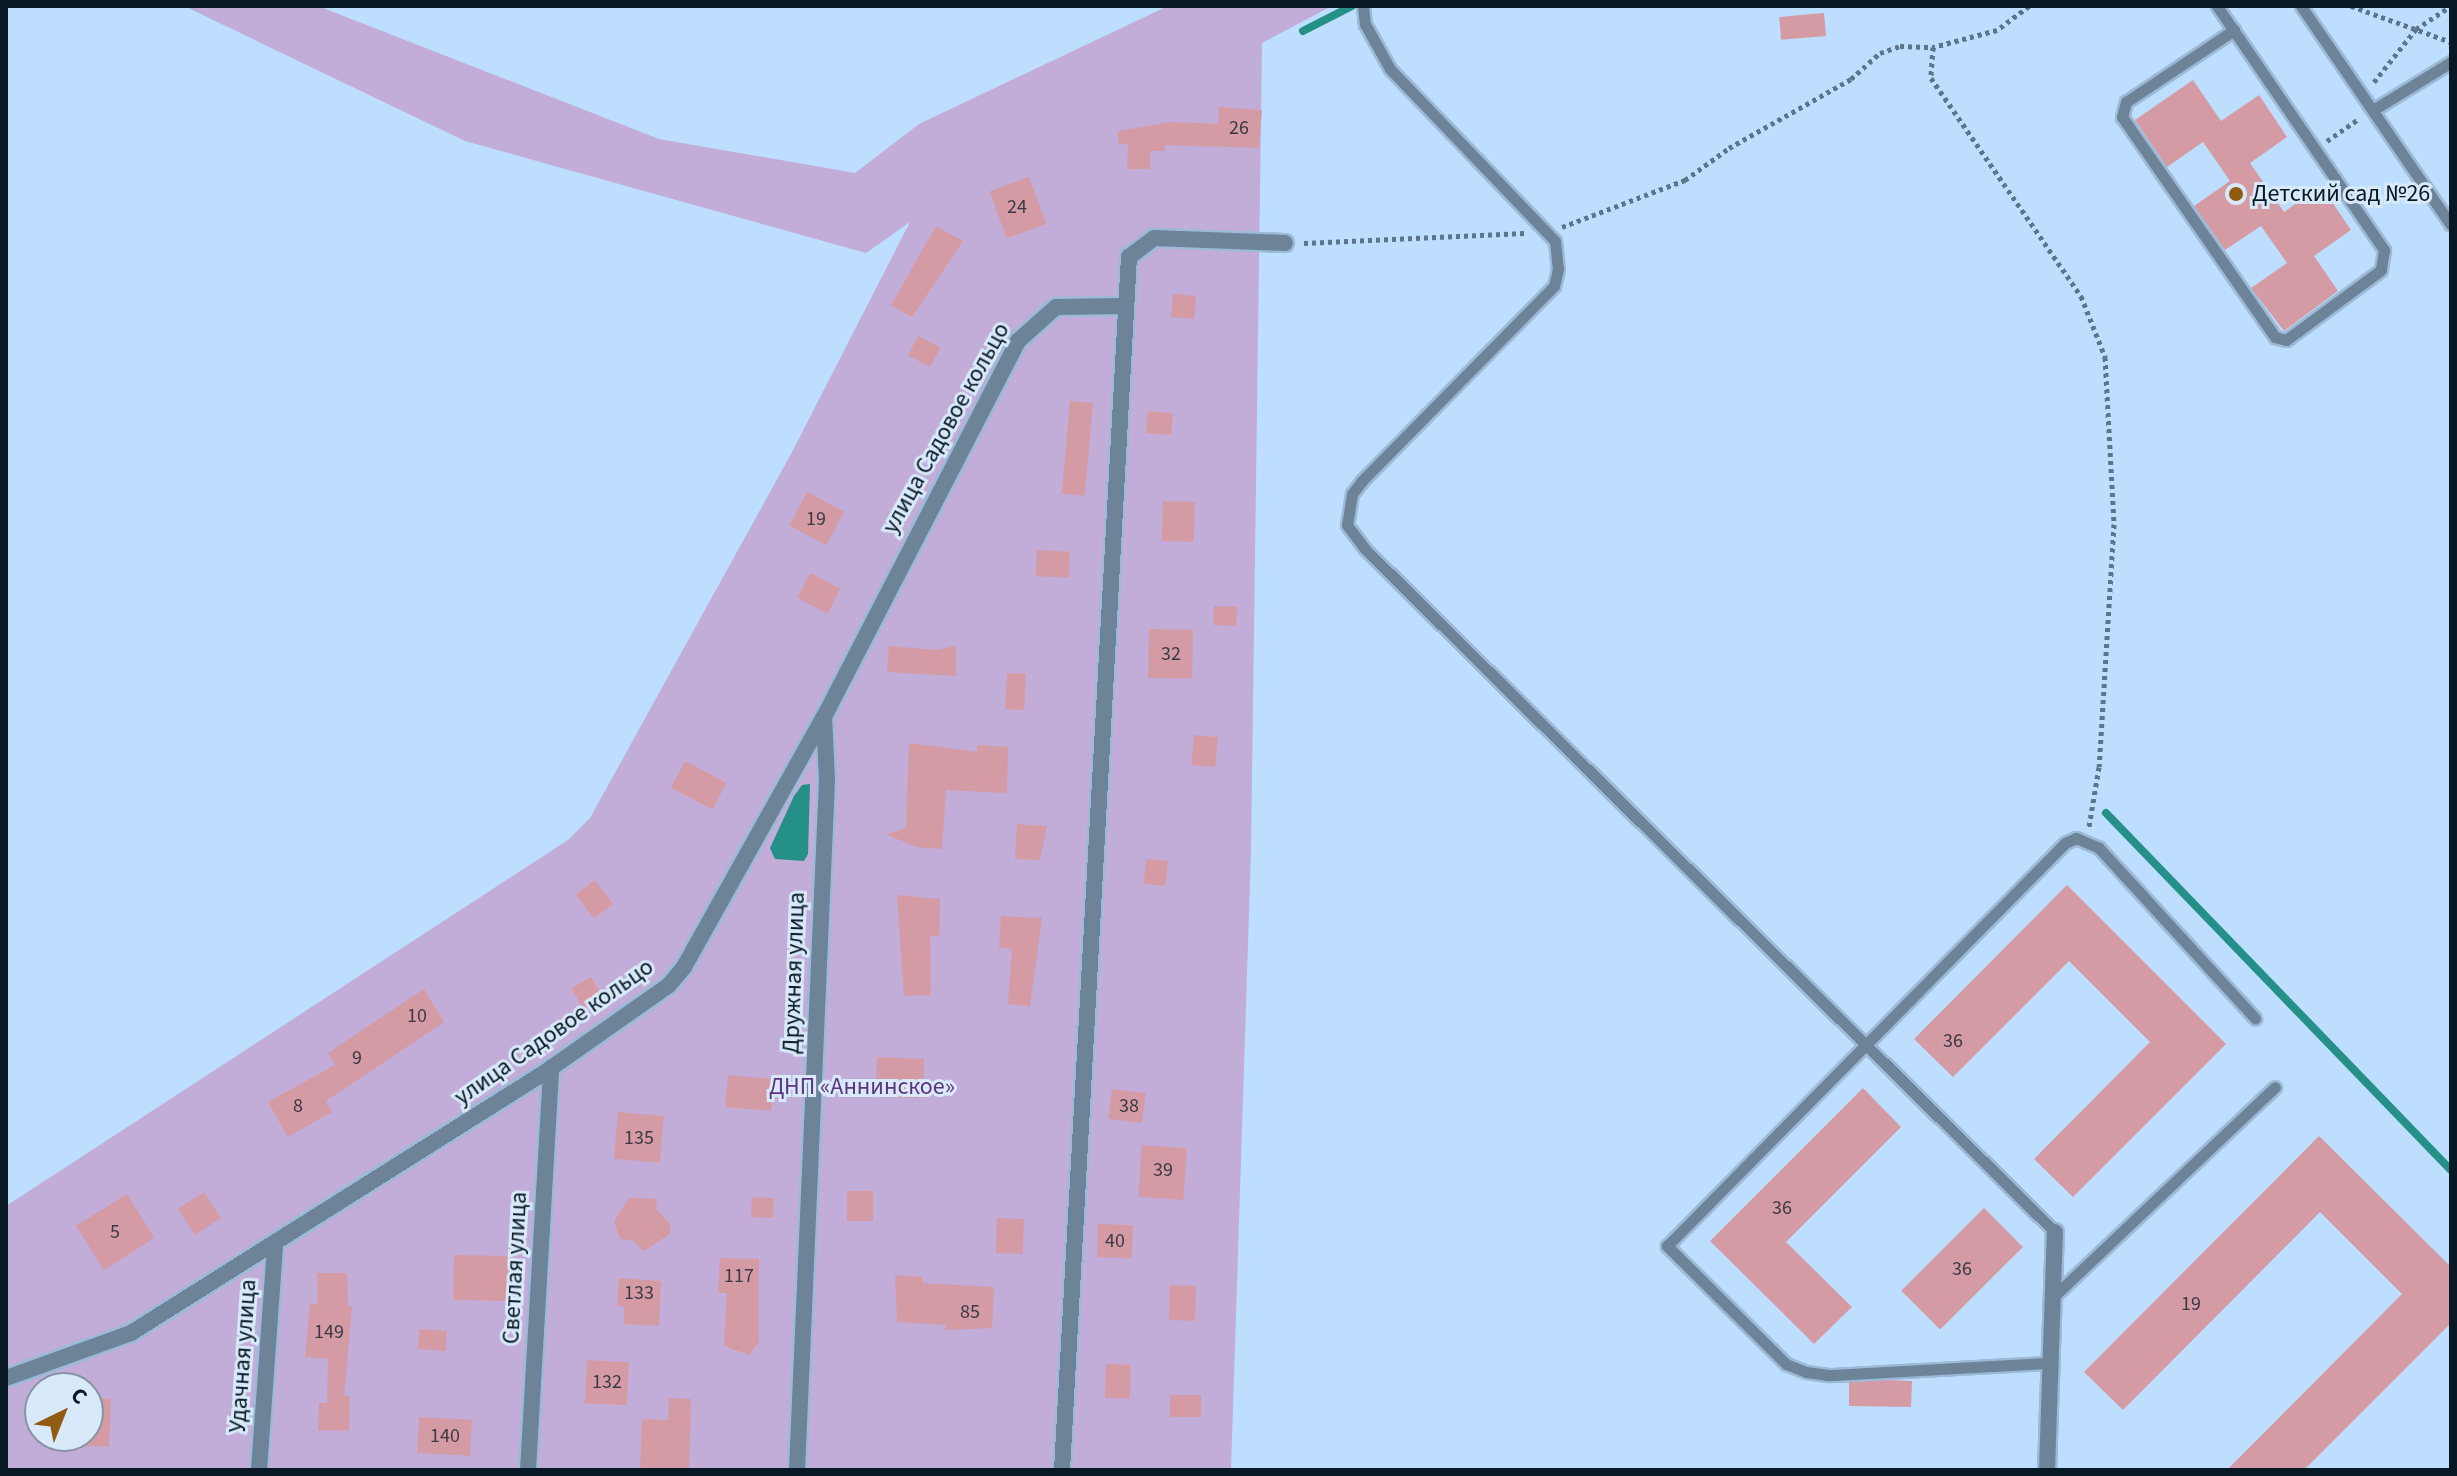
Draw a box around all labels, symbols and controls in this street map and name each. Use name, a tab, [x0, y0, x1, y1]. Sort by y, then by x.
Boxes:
house number: 26	[1229, 116, 1249, 140]
place label: Детский сад №26	[2252, 180, 2430, 208]
marker: Детский сад №26	[2227, 185, 2245, 203]
house number: 24	[1007, 195, 1027, 219]
street label: улица Садовое кольцо	[876, 318, 1016, 538]
house number: 19	[806, 507, 826, 531]
house number: 32	[1161, 642, 1181, 666]
street label: Дружная улица	[777, 891, 811, 1055]
street label: улица Садовое кольцо	[449, 952, 659, 1112]
house number: 10	[407, 1004, 427, 1028]
house number: 36	[1943, 1029, 1963, 1053]
house number: 9	[352, 1046, 362, 1070]
park label: ДНП «Аннинское»	[769, 1073, 955, 1101]
house number: 8	[293, 1094, 303, 1118]
house number: 38	[1119, 1094, 1139, 1118]
house number: 135	[624, 1126, 654, 1150]
house number: 39	[1153, 1158, 1173, 1182]
street label: Светлая улица	[497, 1191, 533, 1345]
house number: 36	[1772, 1196, 1792, 1220]
house number: 5	[110, 1220, 120, 1244]
house number: 40	[1105, 1229, 1125, 1253]
house number: 36	[1952, 1257, 1972, 1281]
house number: 117	[724, 1264, 754, 1288]
street label: Удачная улица	[223, 1278, 263, 1434]
house number: 133	[624, 1281, 654, 1305]
house number: 19	[2181, 1292, 2201, 1316]
house number: 85	[960, 1300, 980, 1324]
house number: 149	[314, 1320, 344, 1344]
house number: 132	[592, 1370, 622, 1394]
north arrow	[24, 1372, 104, 1452]
text: С	[63, 1380, 95, 1412]
house number: 140	[430, 1424, 460, 1448]

